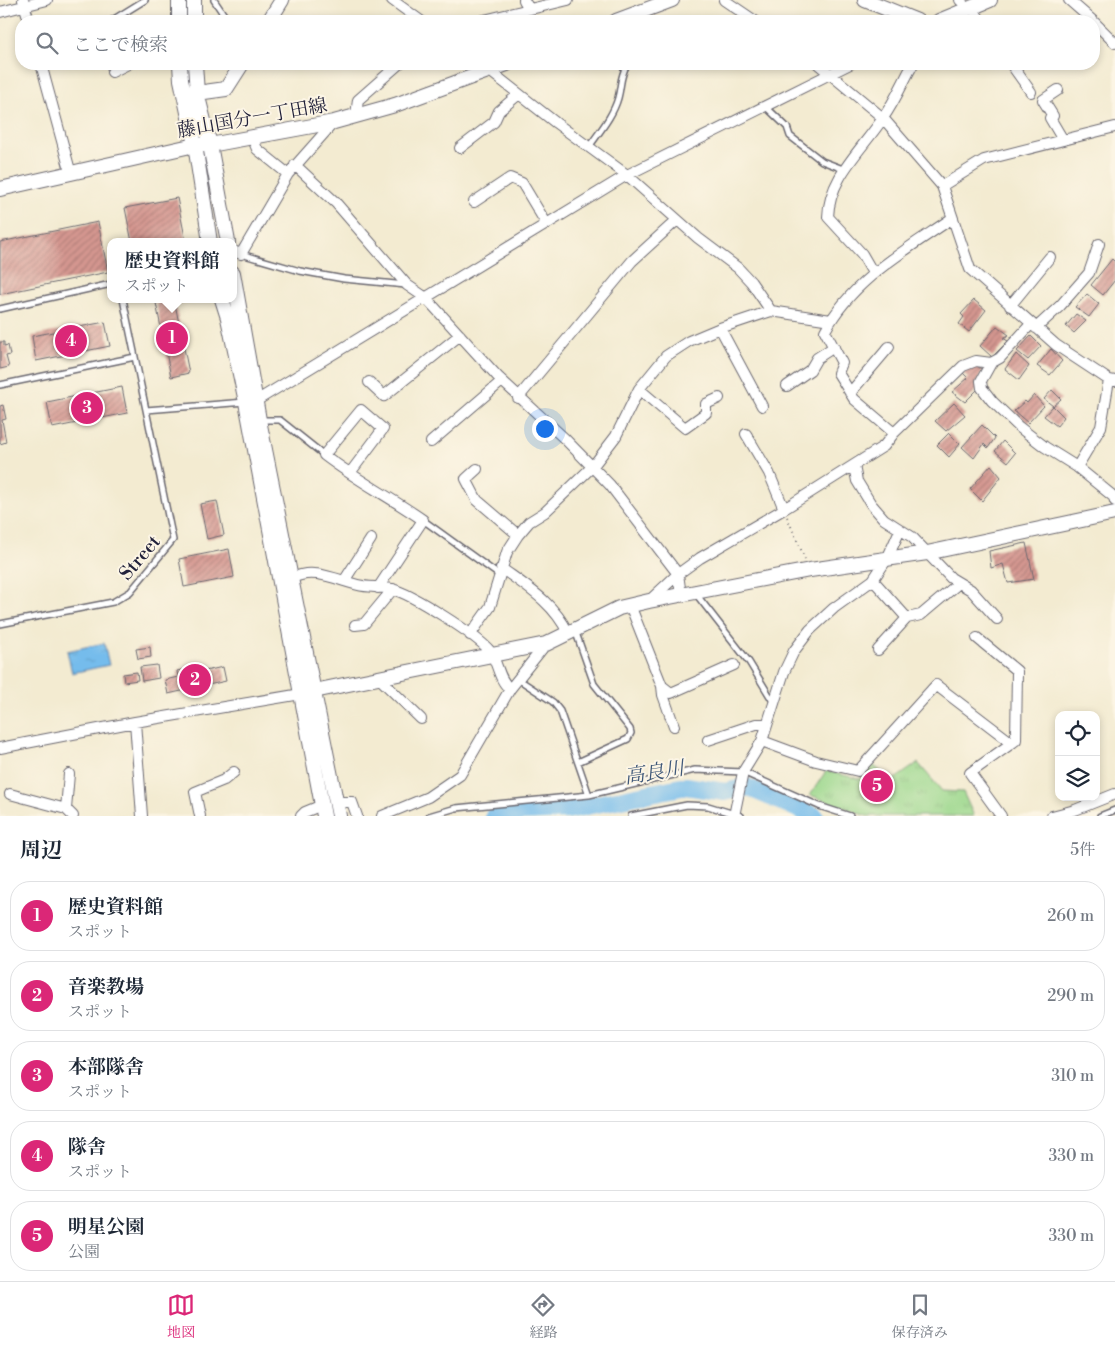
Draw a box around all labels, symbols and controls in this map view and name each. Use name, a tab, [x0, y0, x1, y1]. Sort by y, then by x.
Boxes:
search box	[15, 15, 1100, 70]
icon: search	[33, 29, 61, 57]
text: ここで検索	[73, 33, 168, 57]
street label: 藤山国分一丁田線	[175, 93, 329, 143]
popup	[107, 238, 237, 303]
text: 歴史資料館	[124, 249, 220, 273]
text: スポット	[124, 276, 189, 296]
pin: 1	[156, 319, 188, 357]
pin: 4	[55, 322, 87, 360]
pin: 3	[71, 389, 103, 427]
your location	[532, 416, 558, 442]
street label: Street	[114, 530, 166, 585]
pin: 2	[179, 661, 211, 699]
map controls	[1055, 711, 1100, 801]
button: locate	[1055, 711, 1100, 756]
water label: 高良川	[623, 756, 688, 791]
button: layers	[1055, 756, 1100, 801]
pin: 5	[861, 767, 893, 805]
text: 周辺	[20, 838, 62, 864]
text: 5件	[1070, 840, 1095, 860]
text: 歴史資料館	[68, 895, 163, 919]
text: 1	[33, 906, 41, 926]
text: 260 m	[1047, 906, 1094, 926]
text: スポット	[68, 922, 132, 942]
text: 音楽教場	[68, 975, 144, 999]
text: 2	[32, 986, 42, 1006]
text: 290 m	[1047, 986, 1094, 1006]
text: スポット	[68, 1002, 132, 1022]
text: 本部隊舎	[68, 1055, 144, 1079]
text: 3	[32, 1066, 42, 1086]
text: 310 m	[1051, 1066, 1094, 1086]
text: スポット	[68, 1082, 132, 1102]
text: 隊舎	[68, 1135, 106, 1159]
text: 4	[32, 1146, 42, 1166]
text: 330 m	[1048, 1146, 1094, 1166]
text: スポット	[68, 1162, 132, 1182]
text: 明星公園	[68, 1215, 144, 1239]
text: 5	[32, 1226, 42, 1246]
text: 330 m	[1048, 1226, 1094, 1246]
text: 公園	[68, 1242, 100, 1262]
tab: 地図	[167, 1291, 195, 1342]
tab: 経路	[529, 1291, 557, 1342]
tab: 保存済み	[892, 1291, 948, 1342]

